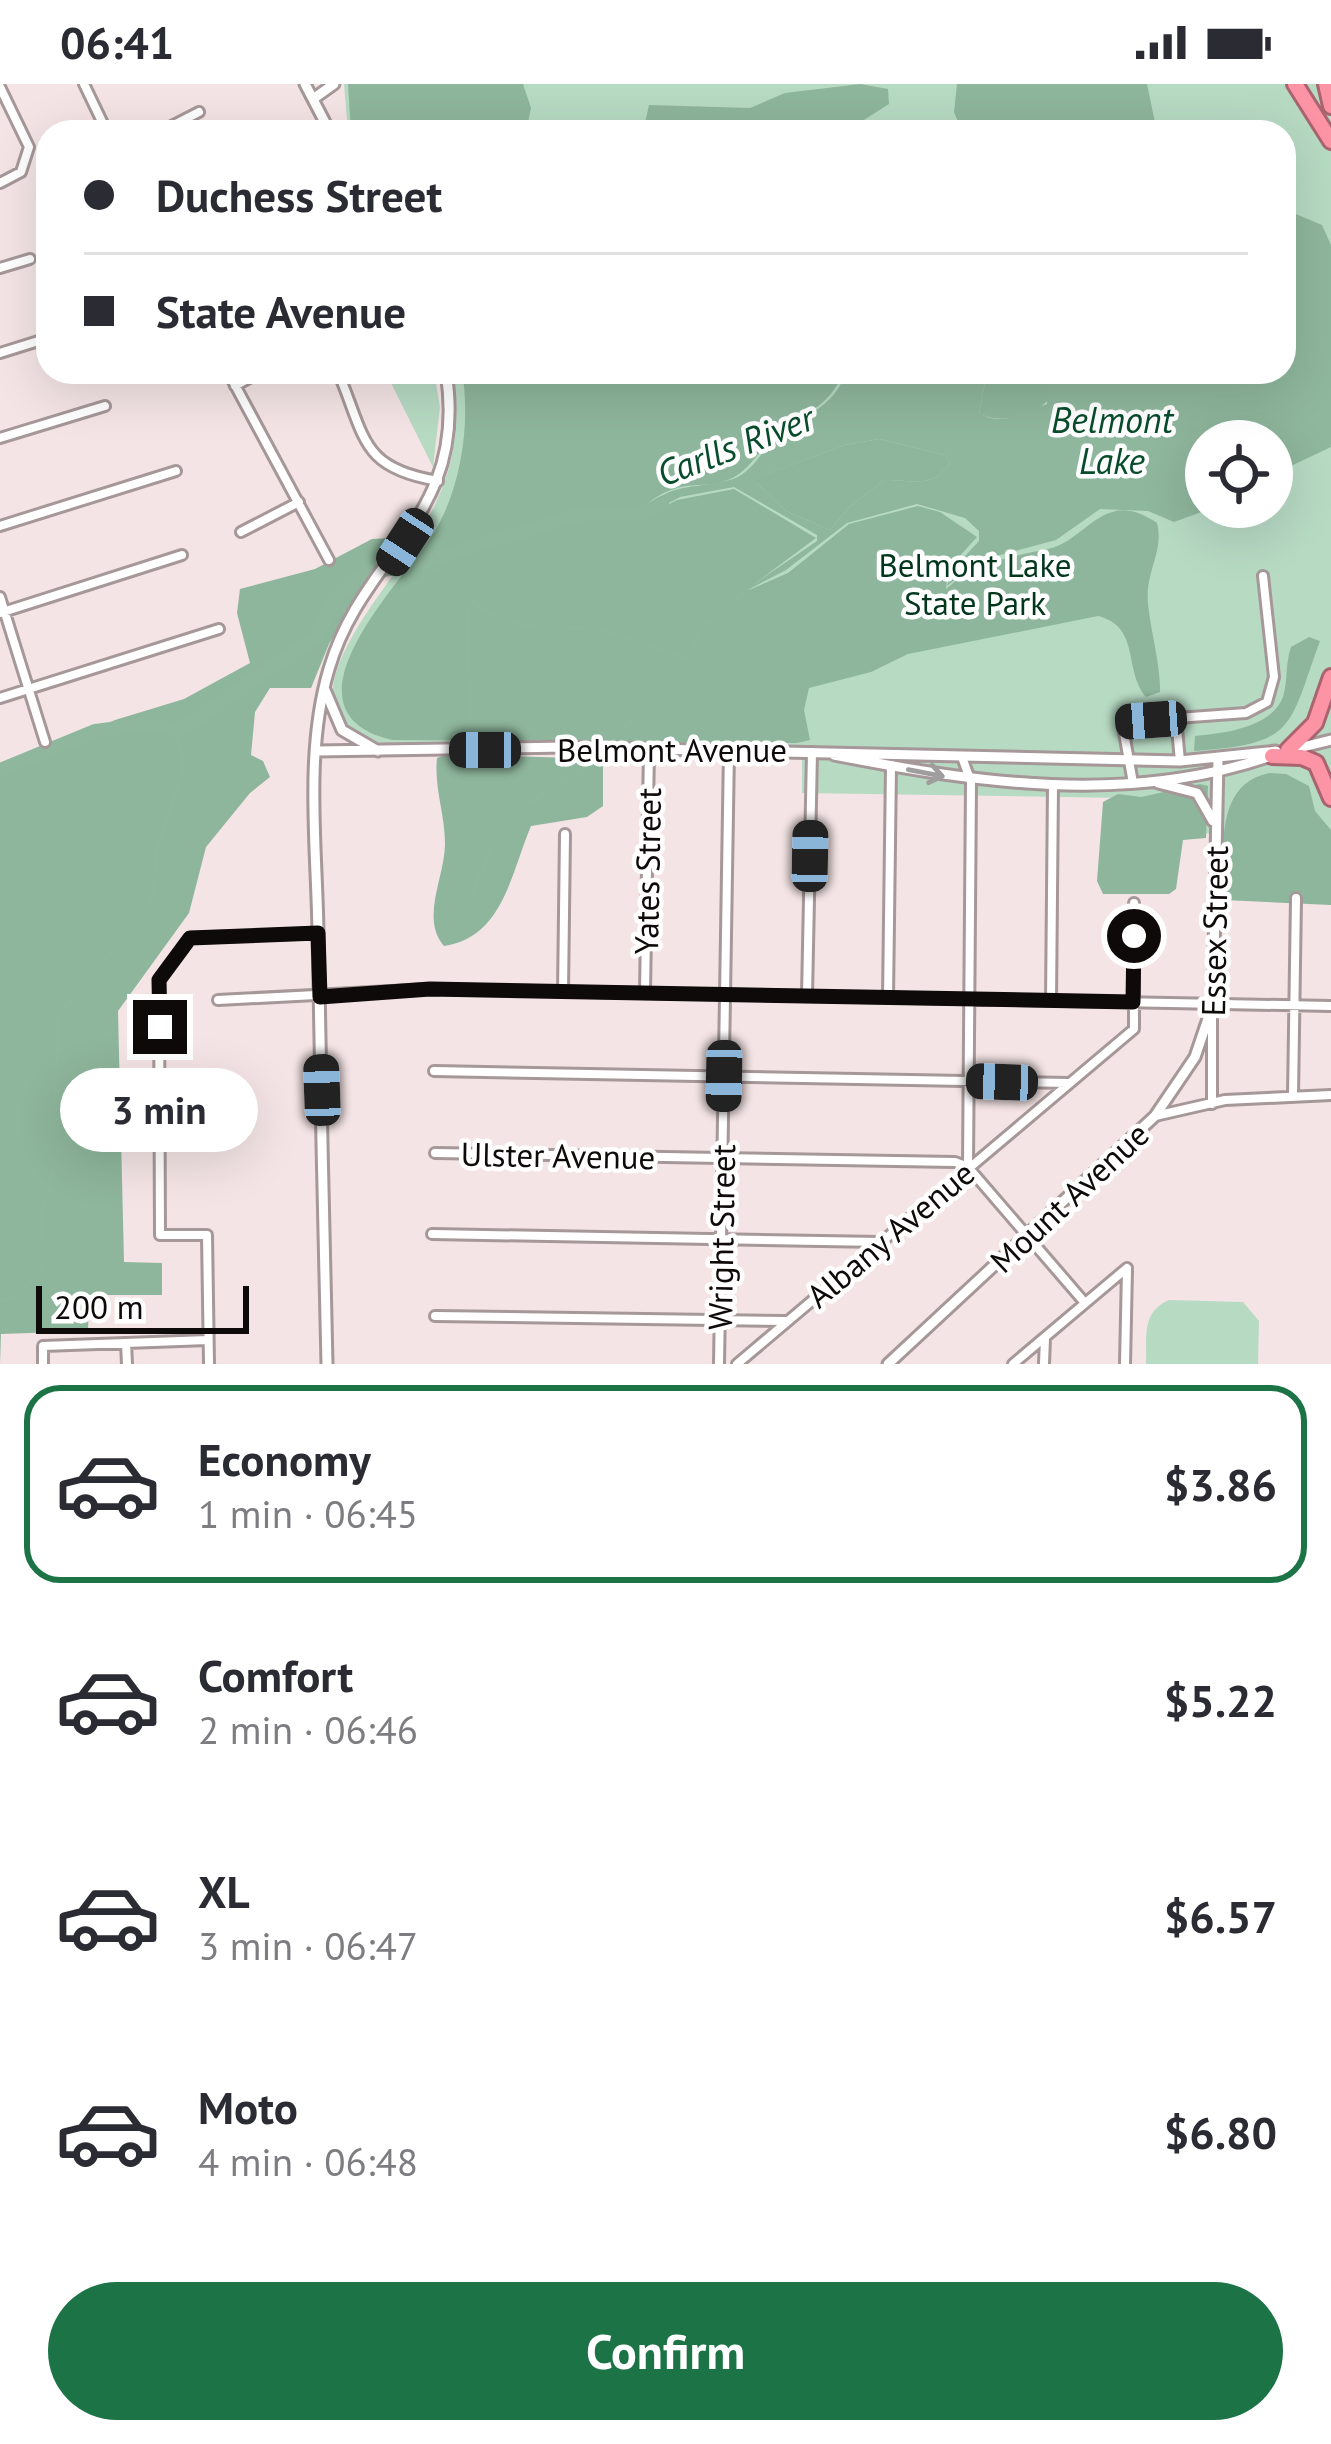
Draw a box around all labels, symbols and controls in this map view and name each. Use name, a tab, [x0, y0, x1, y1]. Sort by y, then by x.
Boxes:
text: 06:41	[60, 13, 174, 71]
text: Duchess Street	[156, 166, 442, 224]
text: State Avenue	[156, 282, 406, 340]
water label: Carlls River	[650, 393, 822, 496]
water label: Belmont Lake	[1051, 396, 1175, 484]
map controls	[1185, 420, 1293, 528]
button: locate	[1185, 420, 1293, 528]
car	[370, 502, 440, 582]
park label: Belmont Lake State Park	[878, 543, 1072, 624]
car	[1114, 700, 1188, 740]
street label: Belmont Avenue	[557, 728, 787, 771]
car	[449, 732, 521, 768]
one-way arrow	[906, 763, 945, 785]
street label: Yates Street	[624, 787, 670, 955]
car	[791, 820, 829, 892]
street label: Essex Street	[1191, 845, 1237, 1017]
route start	[1107, 909, 1161, 963]
route end	[133, 1000, 187, 1054]
car	[705, 1040, 743, 1112]
car	[303, 1053, 341, 1127]
car	[965, 1063, 1039, 1101]
callout: 3 min	[61, 1069, 259, 1153]
text: 3 min	[111, 1084, 207, 1135]
street label: Mount Avenue	[981, 1113, 1157, 1281]
street label: Ulster Avenue	[460, 1132, 656, 1178]
street label: Wright Street	[698, 1144, 744, 1330]
street label: Albany Avenue	[797, 1151, 983, 1317]
scale bar	[36, 1280, 249, 1333]
text: 200 m	[54, 1285, 144, 1328]
icon: car	[54, 1430, 162, 1538]
text: Economy	[198, 1430, 371, 1488]
text: $3.86	[1164, 1455, 1277, 1513]
text: 1 min · 06:45	[198, 1488, 418, 1539]
icon: car	[54, 1646, 162, 1754]
text: Comfort	[198, 1646, 353, 1704]
text: $5.22	[1164, 1671, 1277, 1729]
text: 2 min · 06:46	[198, 1704, 418, 1755]
icon: car	[54, 1862, 162, 1970]
text: XL	[198, 1862, 250, 1920]
text: $6.57	[1164, 1887, 1277, 1945]
text: 3 min · 06:47	[198, 1920, 418, 1971]
icon: car	[54, 2078, 162, 2186]
text: Moto	[198, 2078, 298, 2136]
text: $6.80	[1164, 2103, 1277, 2161]
text: 4 min · 06:48	[198, 2136, 418, 2187]
button: Confirm	[48, 2282, 1283, 2420]

